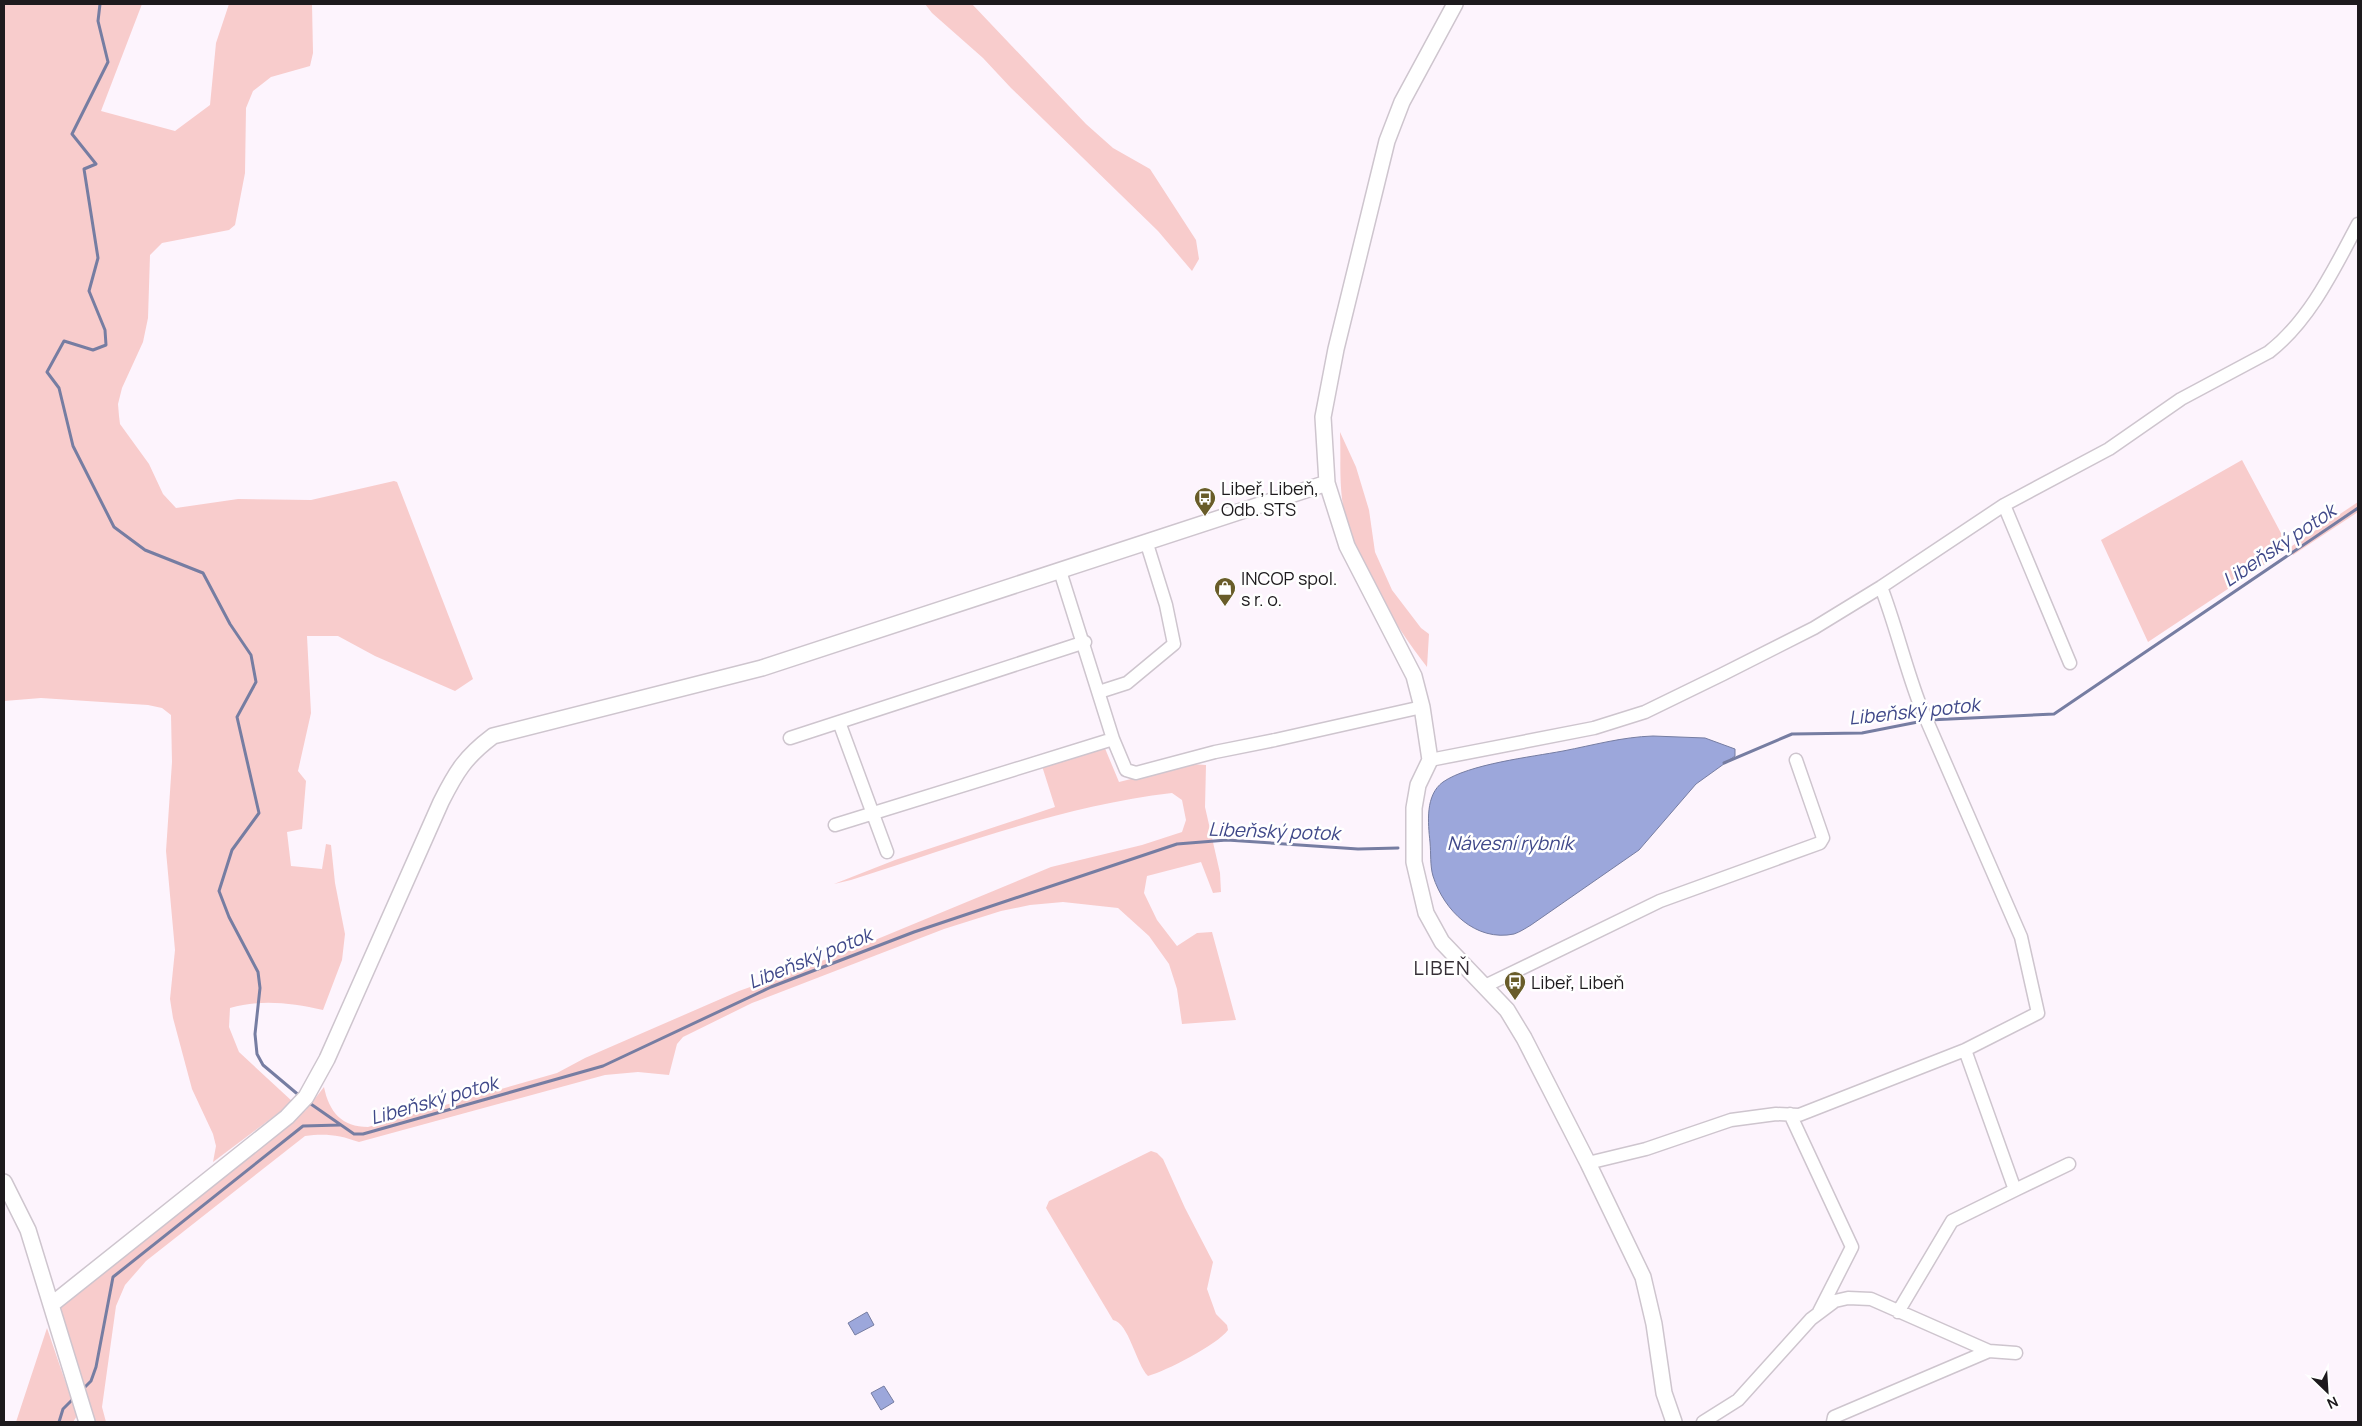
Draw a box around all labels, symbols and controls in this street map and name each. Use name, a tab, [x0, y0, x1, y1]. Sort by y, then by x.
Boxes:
place label: Libeř, Libeň, Odb. STS	[1221, 476, 1319, 521]
bus stop icon: Libeř, Libeň, Odb. STS	[1193, 486, 1217, 517]
water label: Libeňský potok	[2217, 496, 2343, 593]
place label: INCOP spol. s r. o.	[1241, 566, 1337, 611]
shop icon: INCOP spol. s r. o.	[1213, 576, 1237, 607]
water label: Libeňský potok	[1847, 691, 1983, 731]
water label: Libeňský potok	[1208, 816, 1343, 846]
water label: Návesní rybník	[1447, 830, 1576, 856]
water label: Libeňský potok	[744, 920, 878, 995]
district label: LIBEŇ	[1413, 954, 1471, 981]
bus stop icon: Libeř, Libeň	[1503, 970, 1527, 1001]
place label: Libeř, Libeň	[1531, 970, 1624, 994]
water label: Libeňský potok	[367, 1069, 503, 1131]
north arrow	[2302, 1366, 2352, 1416]
text: N	[2324, 1392, 2341, 1414]

